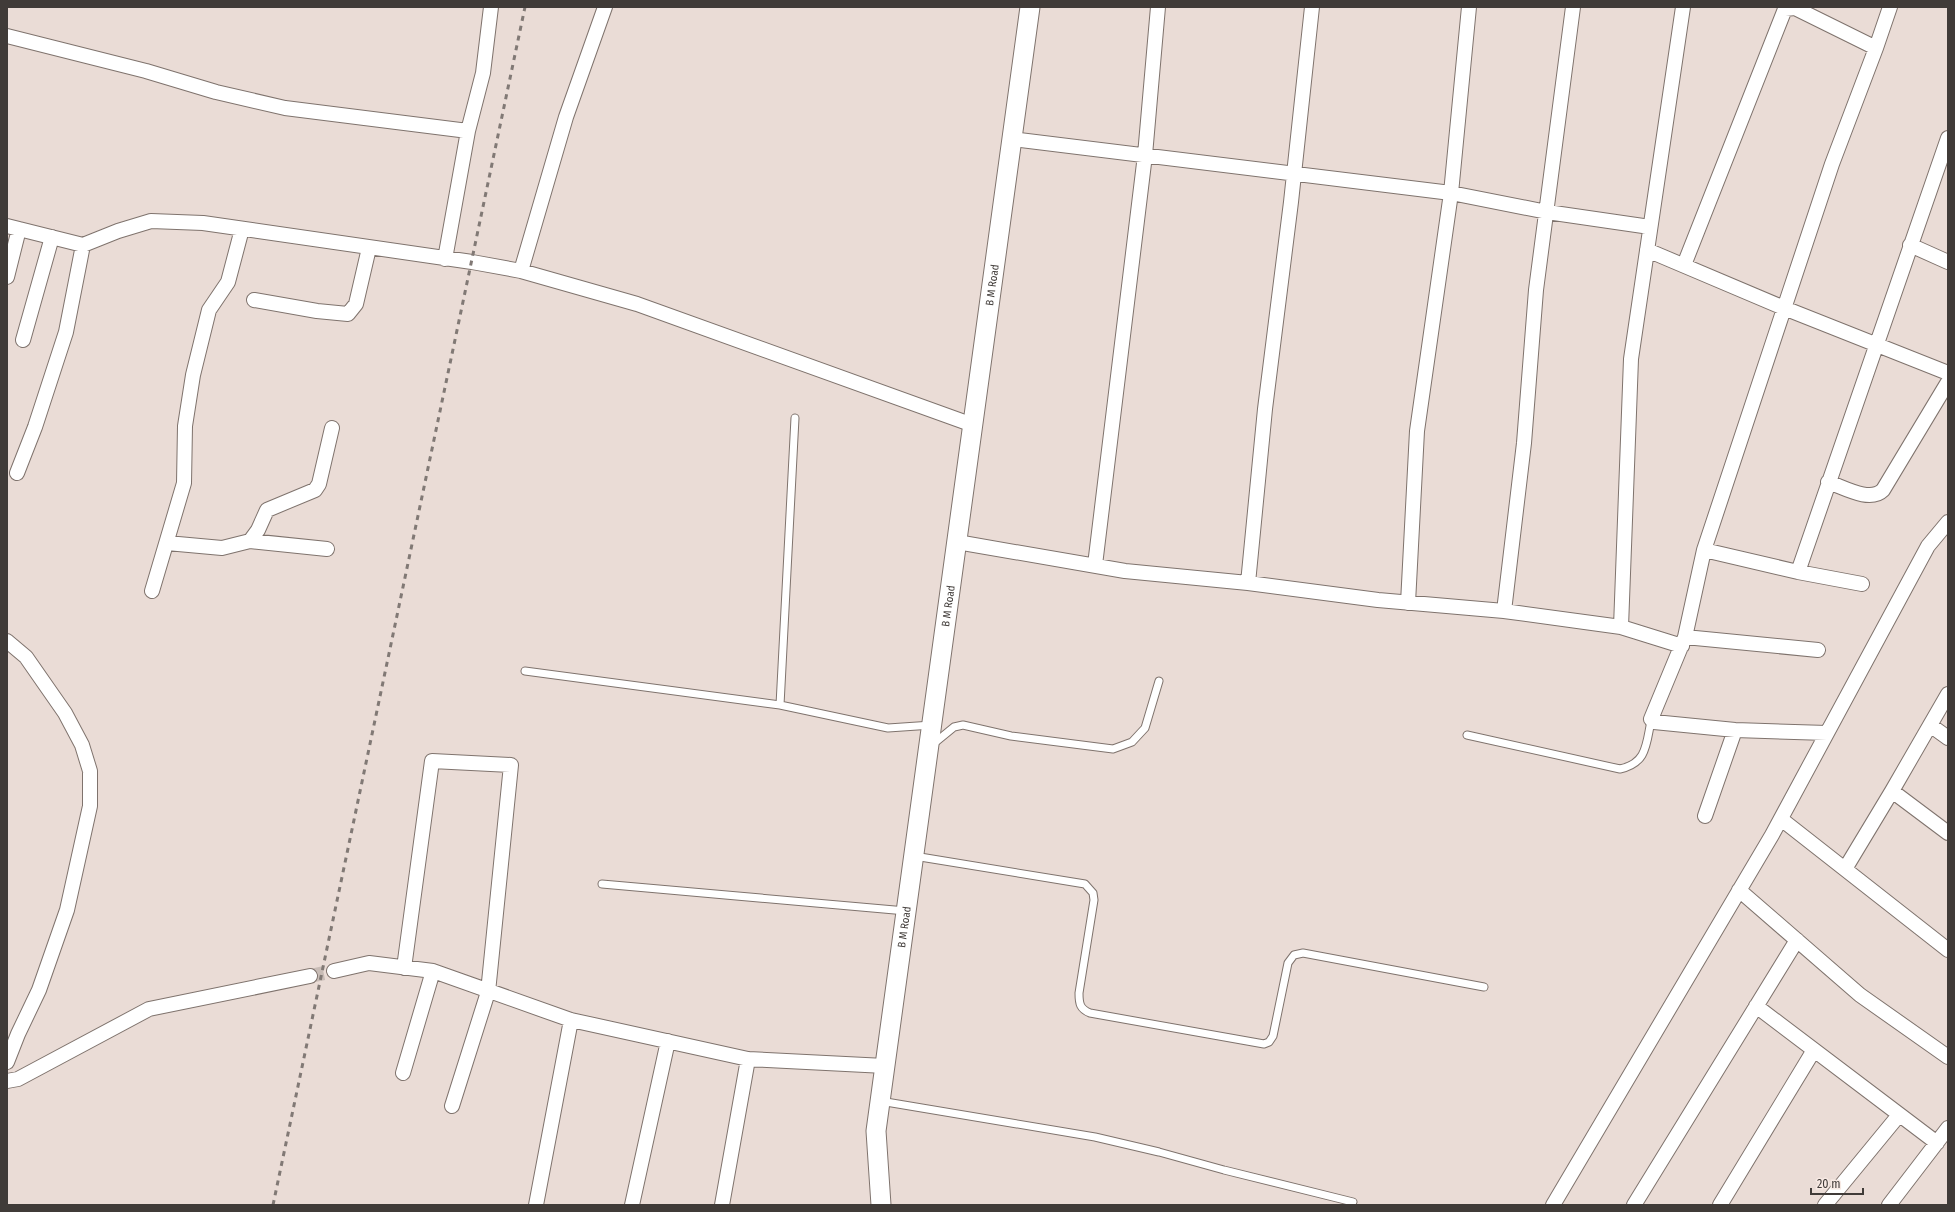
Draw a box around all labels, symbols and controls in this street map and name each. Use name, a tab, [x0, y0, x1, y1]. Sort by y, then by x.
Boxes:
street label: B M Road	[983, 263, 1001, 307]
street label: B M Road	[939, 584, 957, 628]
street label: B M Road	[895, 905, 913, 949]
scale bar	[1811, 1170, 1863, 1196]
text: 20 m	[1817, 1177, 1841, 1191]

